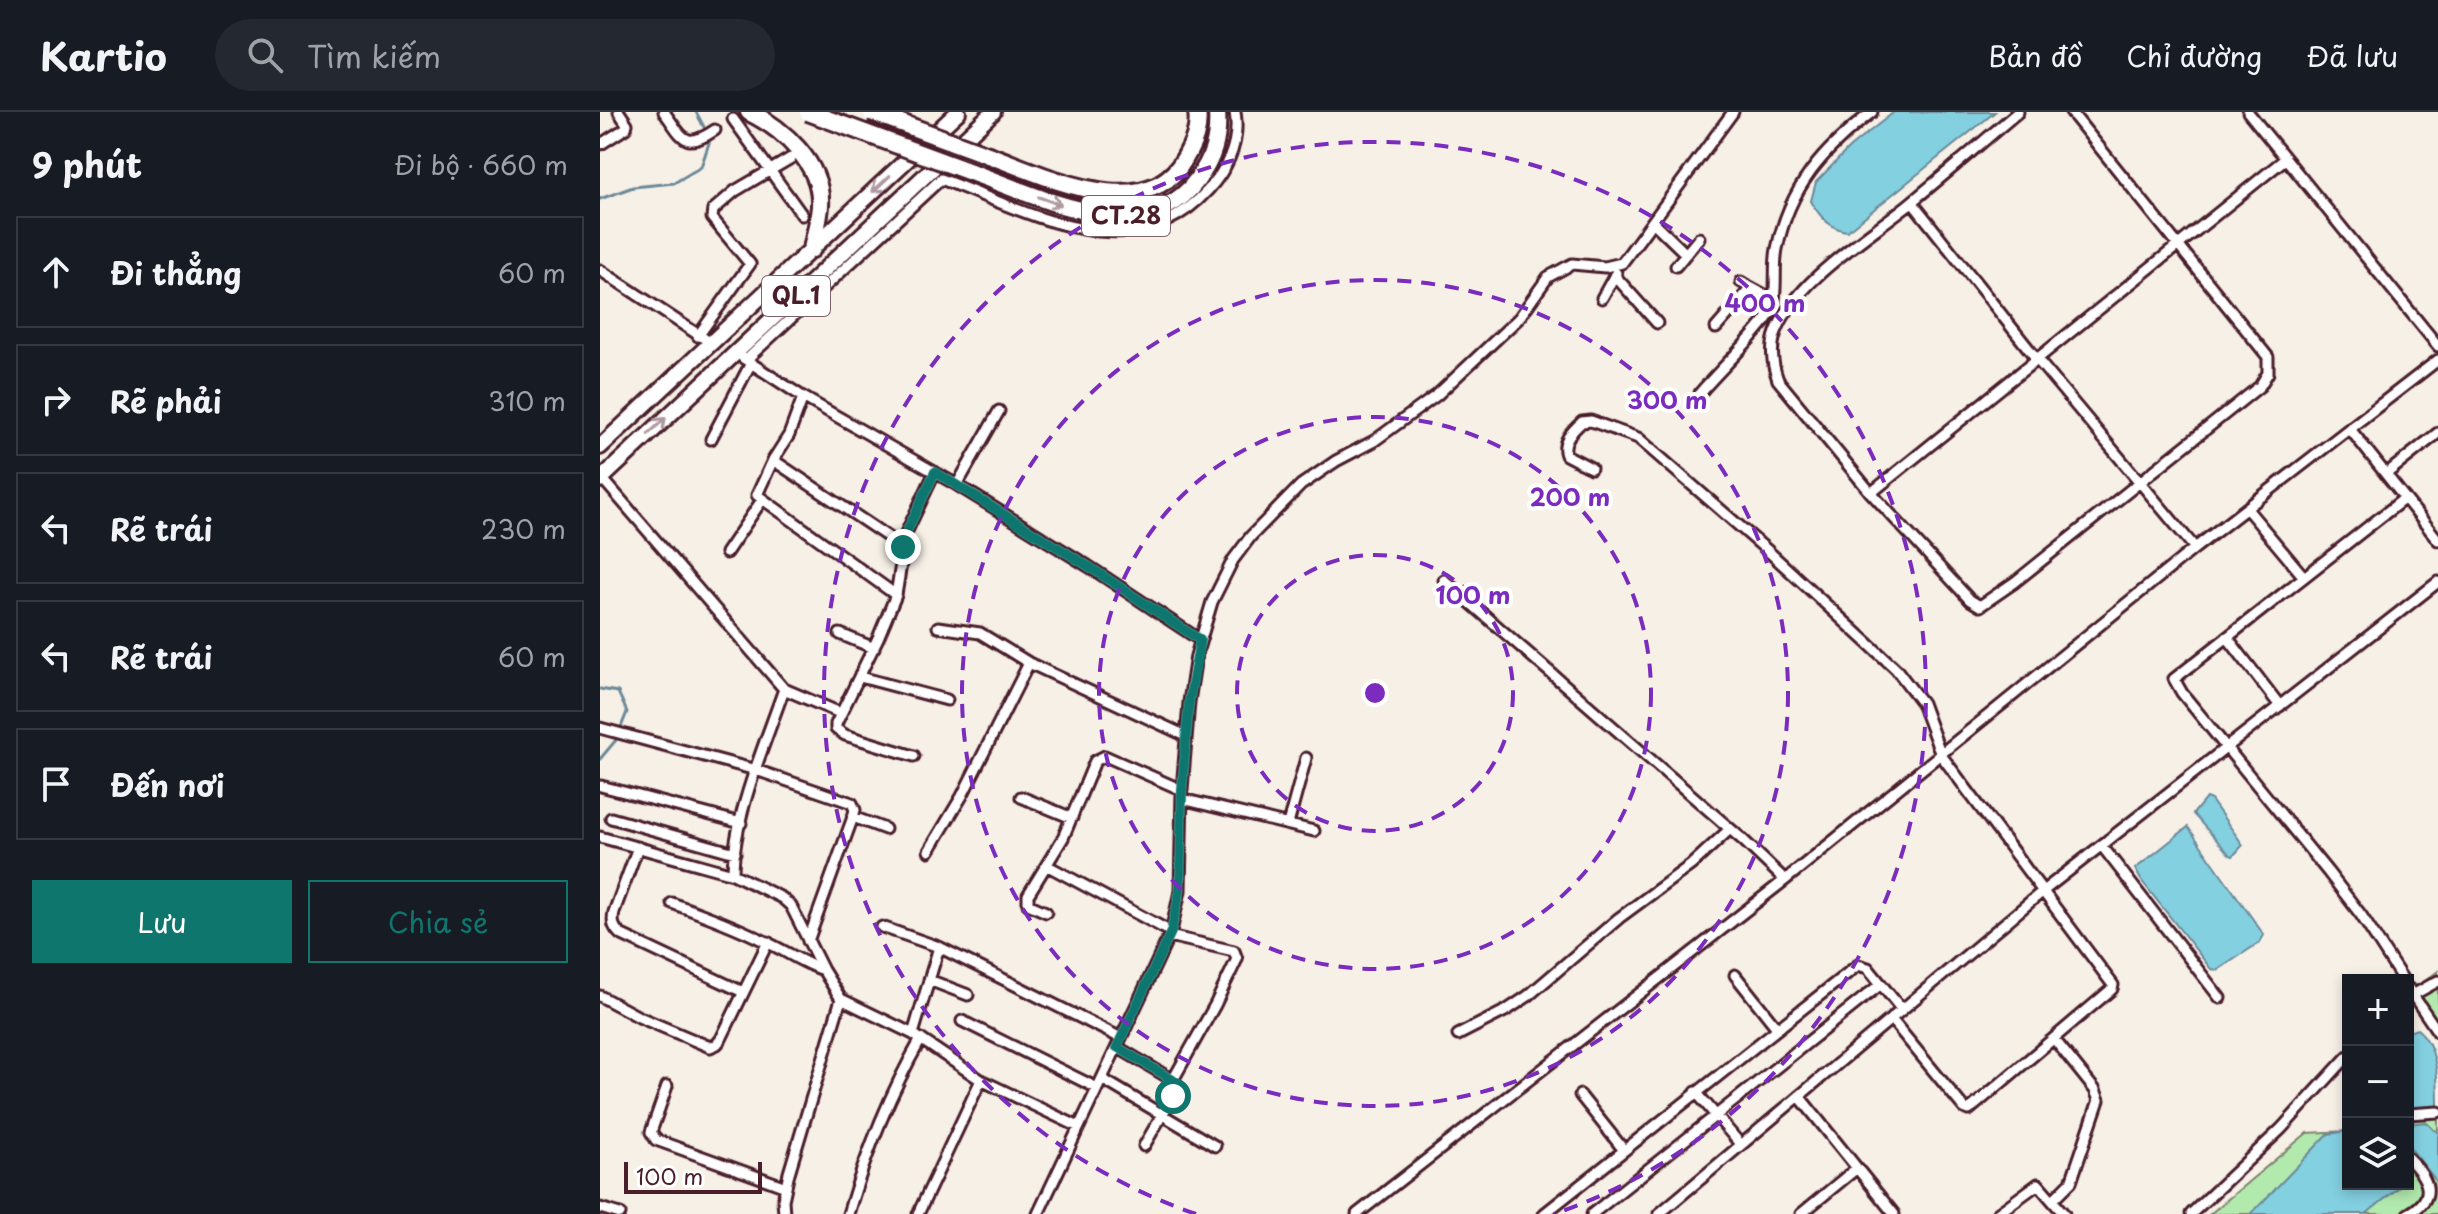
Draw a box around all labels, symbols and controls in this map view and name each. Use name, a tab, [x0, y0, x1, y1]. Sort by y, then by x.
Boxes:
search box	[215, 19, 775, 91]
text: Kartio	[40, 27, 167, 84]
icon: search	[243, 33, 287, 77]
text: Tìm kiếm	[307, 33, 441, 78]
text: Bản đồ	[1988, 34, 2082, 77]
text: Chỉ đường	[2126, 34, 2262, 77]
text: Đã lưu	[2306, 34, 2398, 77]
text: 9 phút	[32, 138, 142, 190]
text: Đi bộ · 660 m	[394, 145, 568, 184]
one-way arrow	[871, 175, 891, 193]
one-way arrow	[1037, 194, 1062, 209]
road number: CT.28	[1082, 196, 1170, 236]
icon: ahead	[34, 250, 78, 294]
text: Đi thẳng	[110, 250, 242, 295]
text: 60 m	[498, 253, 566, 292]
road number: QL.1	[762, 276, 830, 316]
text: 400 m	[1724, 284, 1806, 320]
icon: right	[34, 378, 78, 422]
text: Rẽ phải	[110, 378, 222, 423]
text: 310 m	[488, 381, 566, 420]
text: 300 m	[1626, 381, 1708, 417]
one-way arrow	[647, 417, 667, 436]
text: 200 m	[1530, 478, 1610, 514]
icon: left	[34, 506, 78, 550]
text: Rẽ trái	[110, 506, 212, 551]
text: 230 m	[481, 509, 566, 548]
route end	[885, 529, 921, 565]
text: 100 m	[1436, 576, 1510, 612]
icon: left	[34, 634, 78, 678]
text: Rẽ trái	[110, 634, 212, 679]
text: 60 m	[498, 637, 566, 676]
centre of rings	[1361, 679, 1389, 707]
icon: arrive	[34, 762, 78, 806]
text: Đến nơi	[110, 762, 225, 807]
button: Lưu	[32, 880, 292, 963]
button: Chia sẻ	[308, 880, 568, 963]
map controls	[2342, 974, 2414, 1190]
button: +	[2342, 974, 2414, 1046]
button: −	[2342, 1046, 2414, 1118]
route start	[1155, 1078, 1191, 1114]
button: layers	[2342, 1118, 2414, 1190]
scale bar	[624, 1158, 762, 1194]
text: 100 m	[636, 1159, 703, 1192]

